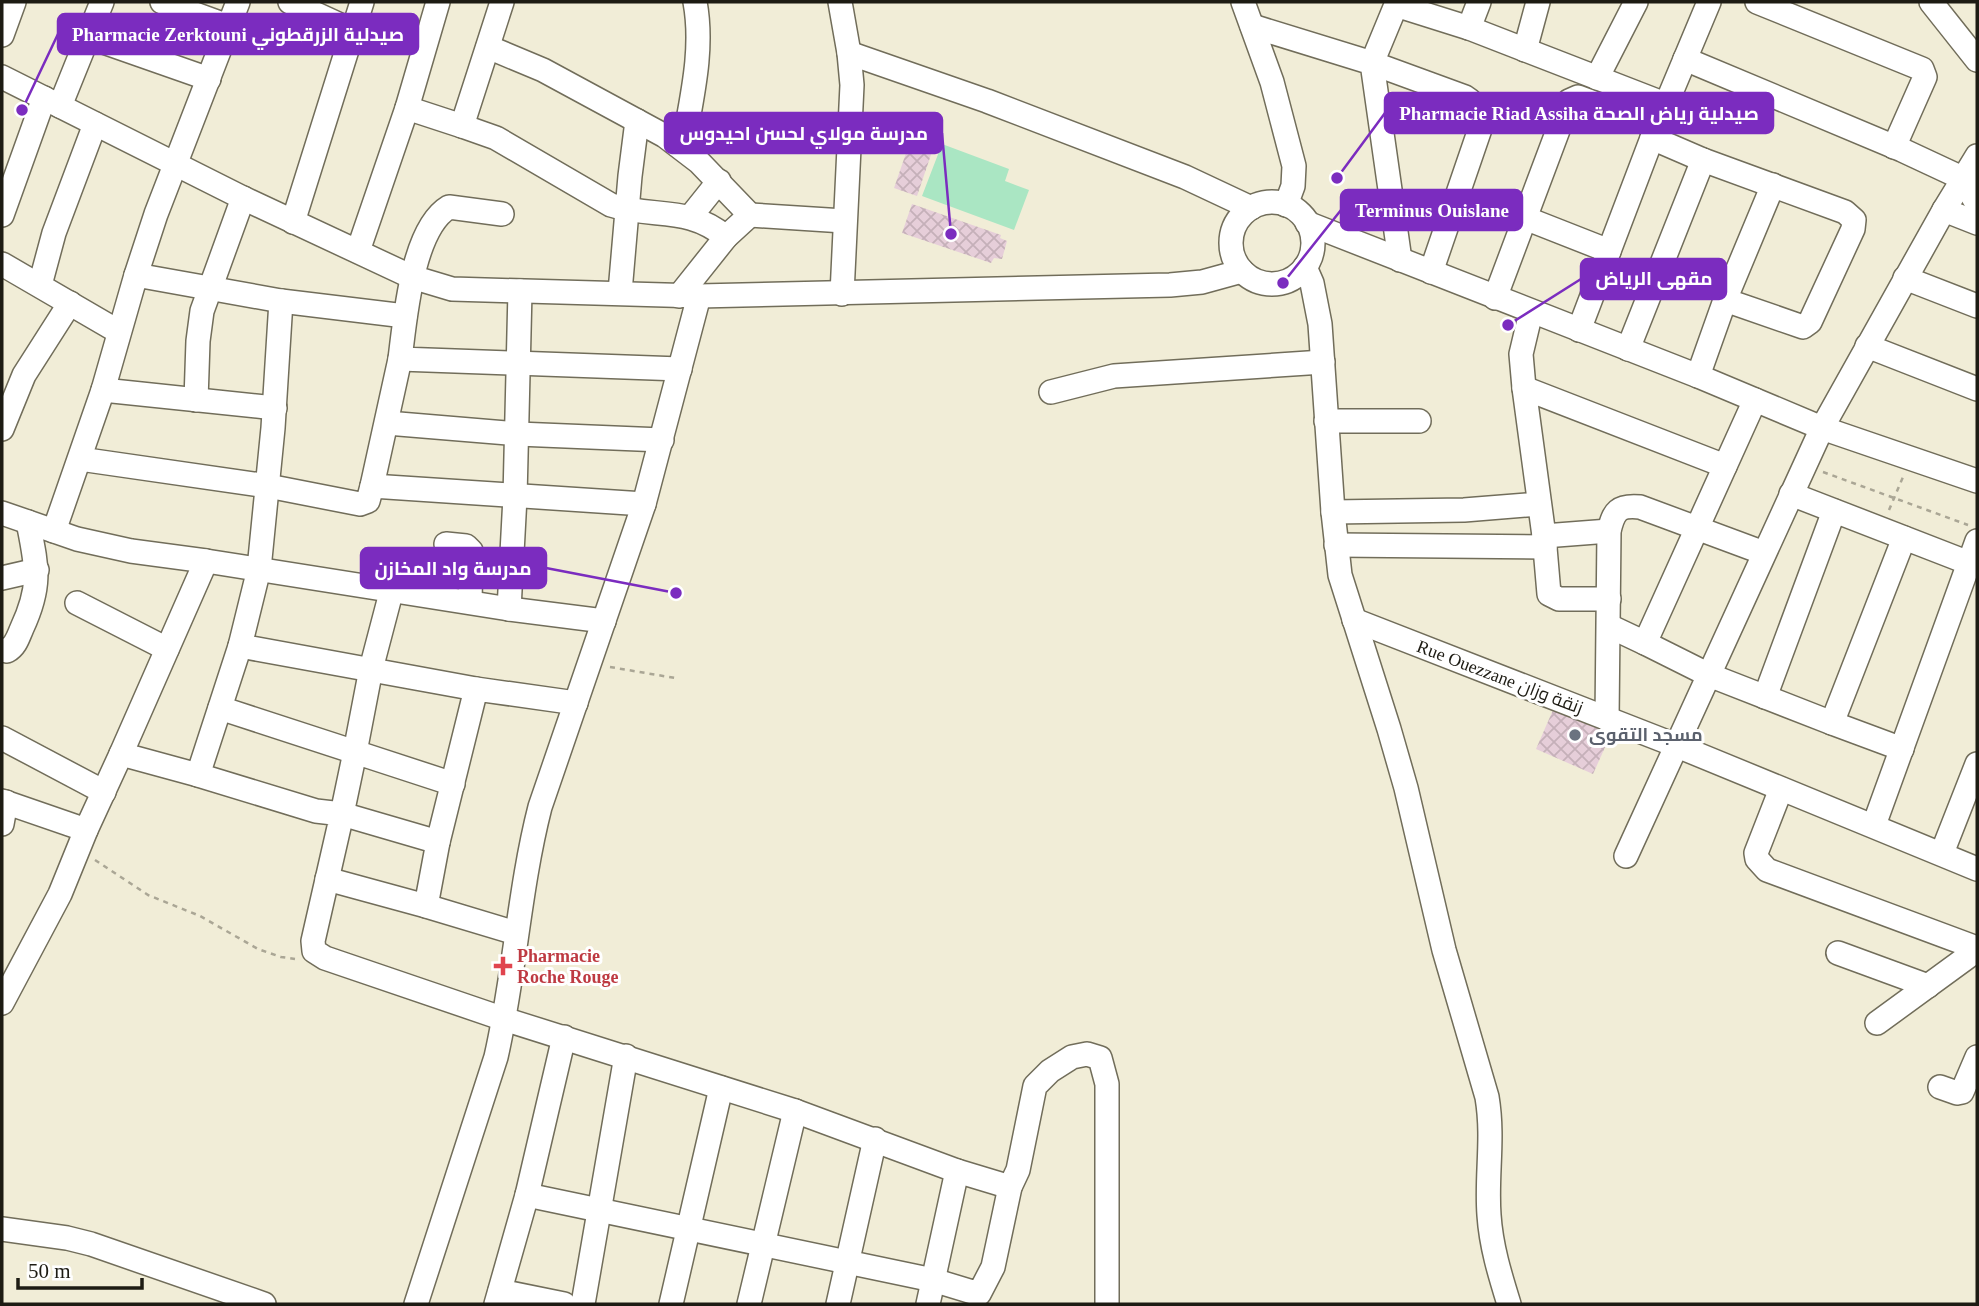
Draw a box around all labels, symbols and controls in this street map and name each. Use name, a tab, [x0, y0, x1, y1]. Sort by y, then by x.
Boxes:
callout: Pharmacie Zerktouni صيدلية الزرقطوني	[58, 14, 418, 54]
text: Pharmacie Zerktouni صيدلية الزرقطوني	[72, 24, 404, 50]
callout: Pharmacie Riad Assiha صيدلية رياض الصحة	[1385, 93, 1773, 133]
text: Pharmacie Riad Assiha صيدلية رياض الصحة	[1399, 103, 1759, 125]
callout: مدرسة مولاي لحسن احيدوس	[665, 113, 942, 153]
text: مدرسة مولاي لحسن احيدوس	[680, 123, 928, 149]
callout: Terminus Ouislane	[1341, 190, 1522, 230]
text: Terminus Ouislane	[1355, 200, 1509, 221]
callout: مقهى الرياض	[1581, 259, 1726, 299]
text: مقهى الرياض	[1595, 268, 1713, 290]
callout: مدرسة واد المخازن	[361, 548, 546, 588]
text: مدرسة واد المخازن	[374, 558, 532, 581]
street label: Rue Ouezzane زنقة وزان	[1414, 636, 1586, 719]
place label: مسجد التقوى	[1589, 725, 1703, 746]
marker: مسجد التقوى	[1567, 727, 1583, 743]
place label: Pharmacie Roche Rouge	[517, 946, 619, 987]
marker: Pharmacie Roche Rouge	[495, 958, 511, 974]
scale bar	[18, 1246, 142, 1290]
text: 50 m	[28, 1259, 71, 1283]

